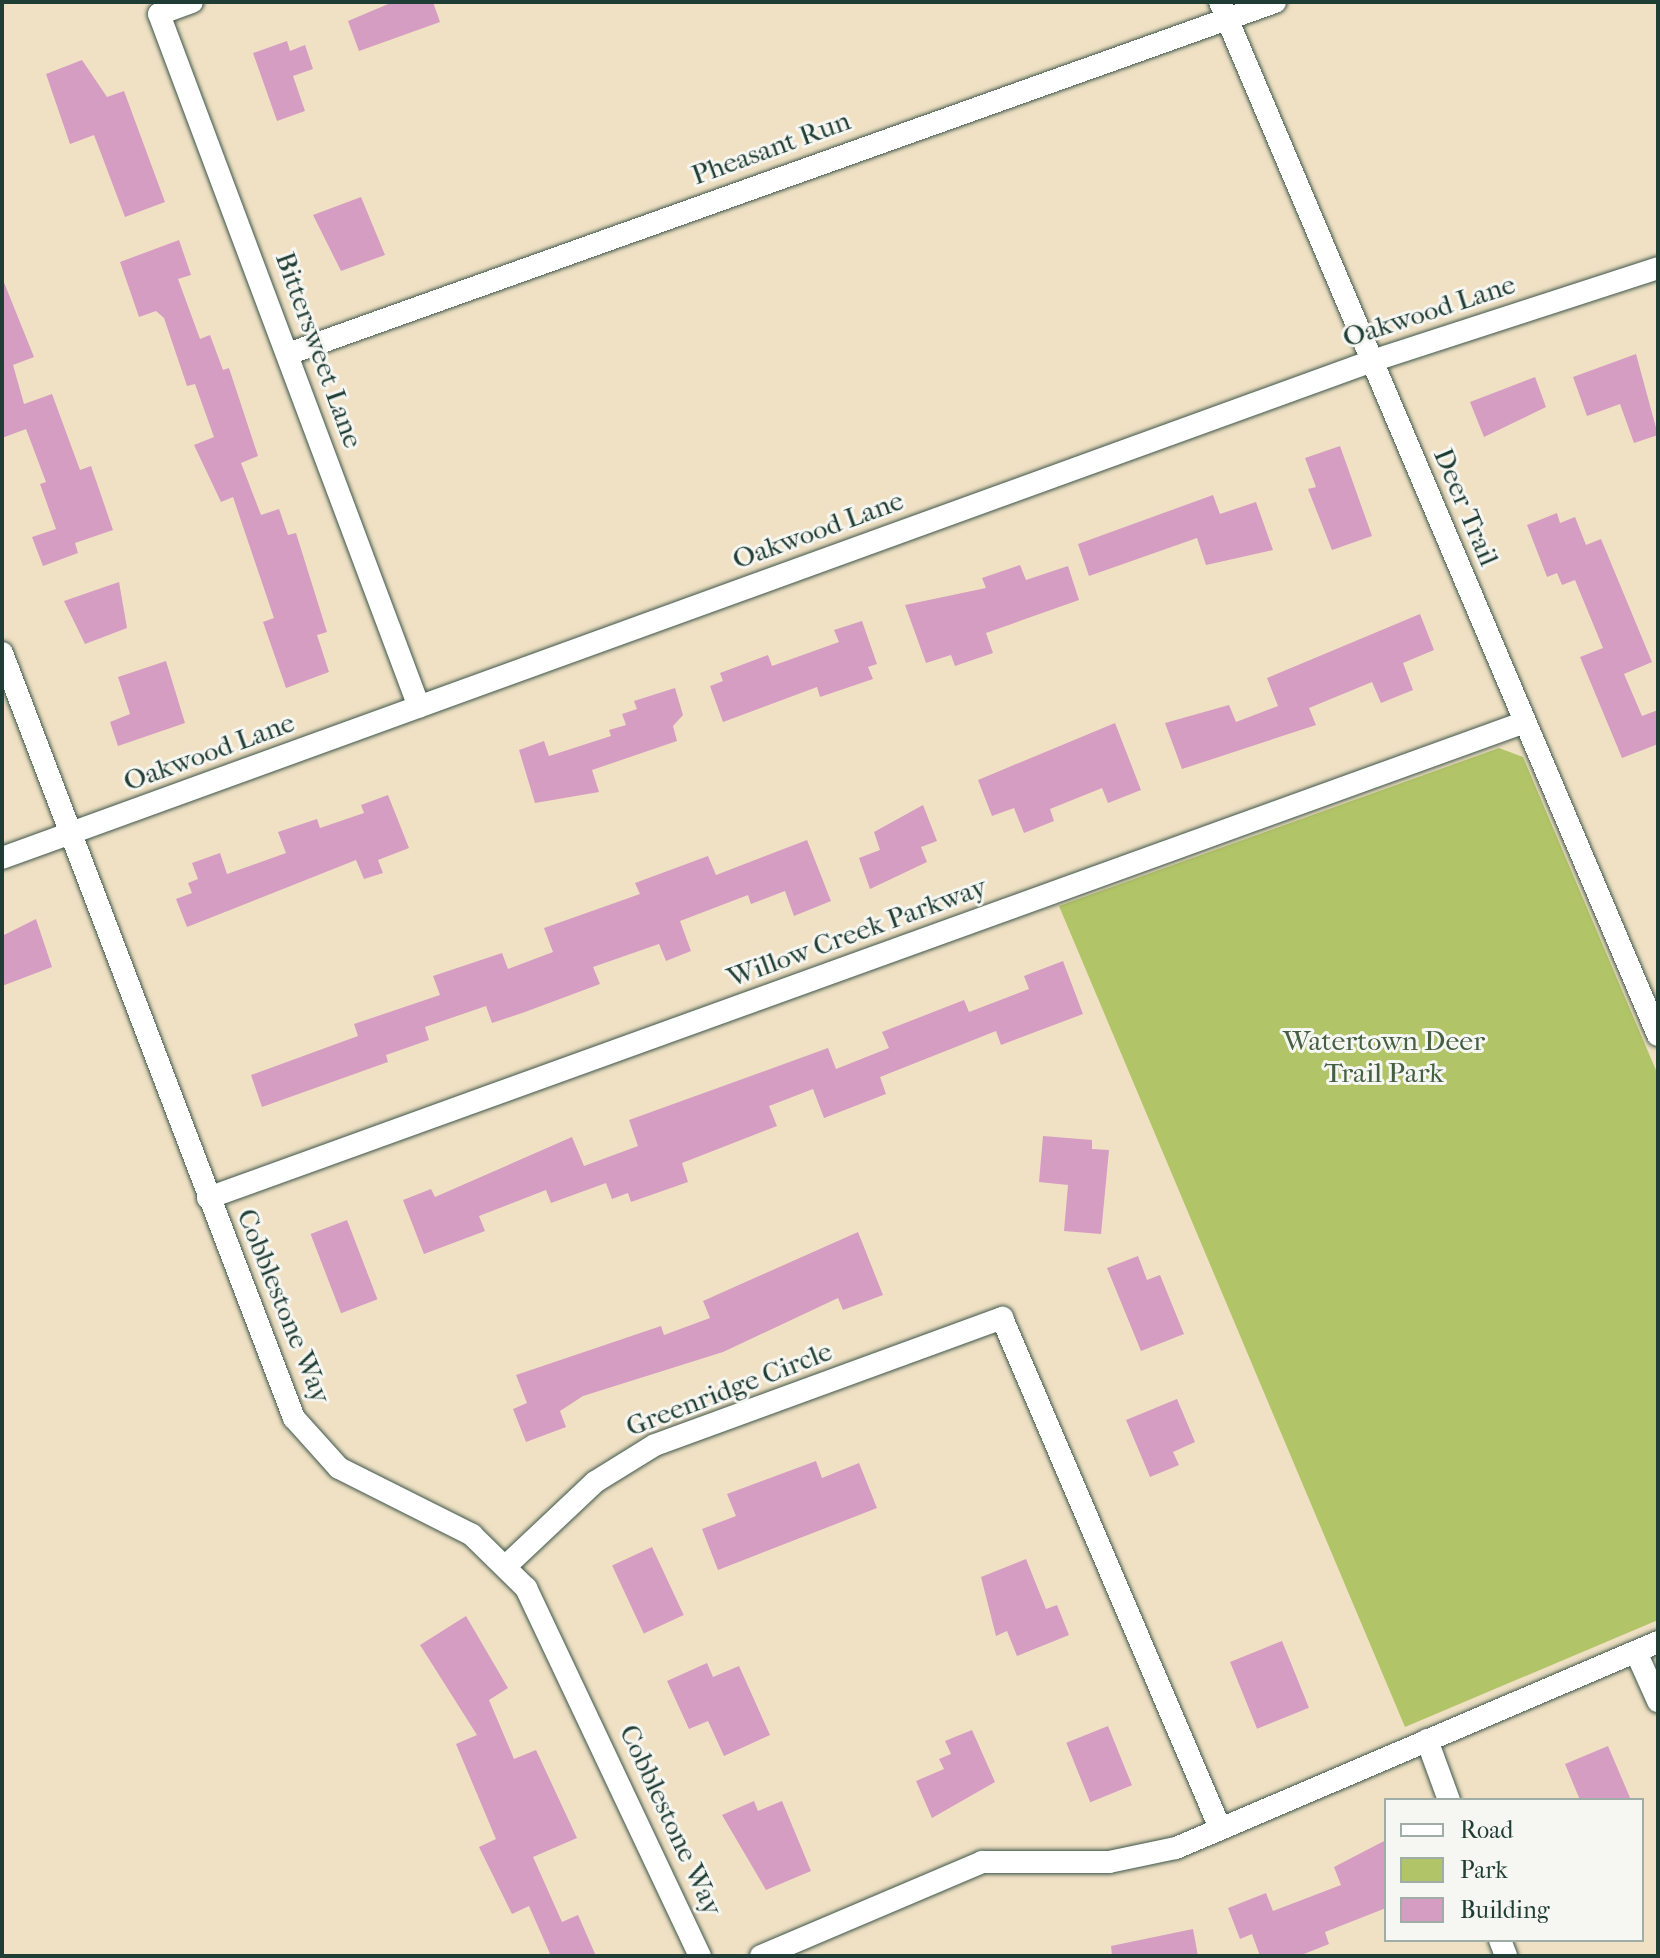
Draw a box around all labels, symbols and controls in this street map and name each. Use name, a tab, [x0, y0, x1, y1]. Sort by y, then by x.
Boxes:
street label: Pheasant Run	[687, 104, 855, 192]
street label: Bittersweet Lane	[268, 247, 370, 453]
street label: Oakwood Lane	[1339, 267, 1519, 355]
street label: Deer Trail	[1426, 443, 1506, 571]
street label: Oakwood Lane	[728, 484, 908, 576]
street label: Oakwood Lane	[119, 706, 299, 798]
street label: Willow Creek Parkway	[723, 869, 991, 995]
park label: Watertown Deer Trail Park	[1283, 1024, 1485, 1090]
street label: Cobblestone Way	[230, 1204, 338, 1408]
street label: Greenridge Circle	[621, 1334, 837, 1444]
street label: Cobblestone Way	[612, 1719, 730, 1921]
legend	[1384, 1798, 1644, 1942]
text: Road	[1460, 1816, 1513, 1844]
text: Park	[1460, 1856, 1508, 1884]
text: Building	[1460, 1896, 1550, 1924]

